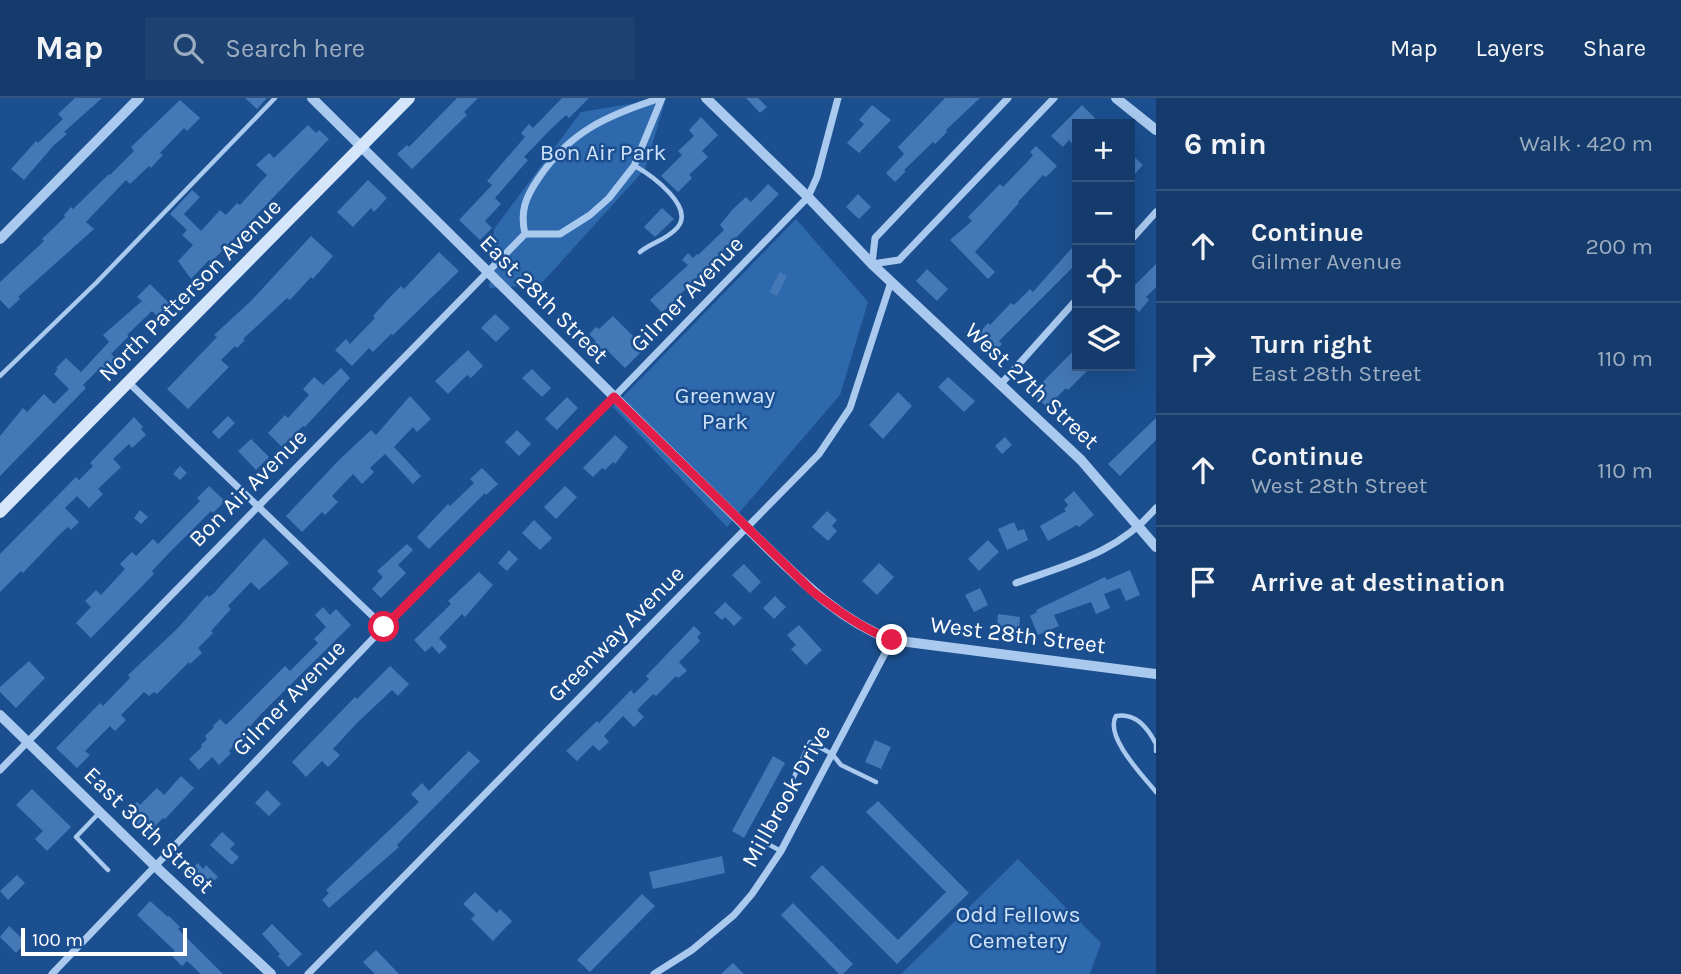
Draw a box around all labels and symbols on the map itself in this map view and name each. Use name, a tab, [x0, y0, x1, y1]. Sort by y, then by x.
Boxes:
park label: Bon Air Park	[540, 139, 666, 166]
street label: North Patterson Avenue	[93, 193, 287, 387]
street label: East 28th Street	[474, 229, 614, 369]
street label: Gilmer Avenue	[625, 230, 749, 358]
street label: West 27th Street	[959, 317, 1105, 455]
park label: Greenway Park	[675, 382, 776, 435]
street label: Bon Air Avenue	[183, 423, 313, 553]
street label: Greenway Avenue	[542, 560, 690, 708]
route start	[368, 611, 399, 642]
street label: West 28th Street	[929, 611, 1108, 659]
route end	[876, 624, 907, 655]
street label: Gilmer Avenue	[227, 634, 351, 762]
street label: Millbrook Drive	[736, 720, 836, 872]
street label: East 30th Street	[78, 761, 220, 899]
park label: Odd Fellows Cemetery	[956, 901, 1080, 954]
scale bar	[21, 925, 187, 957]

